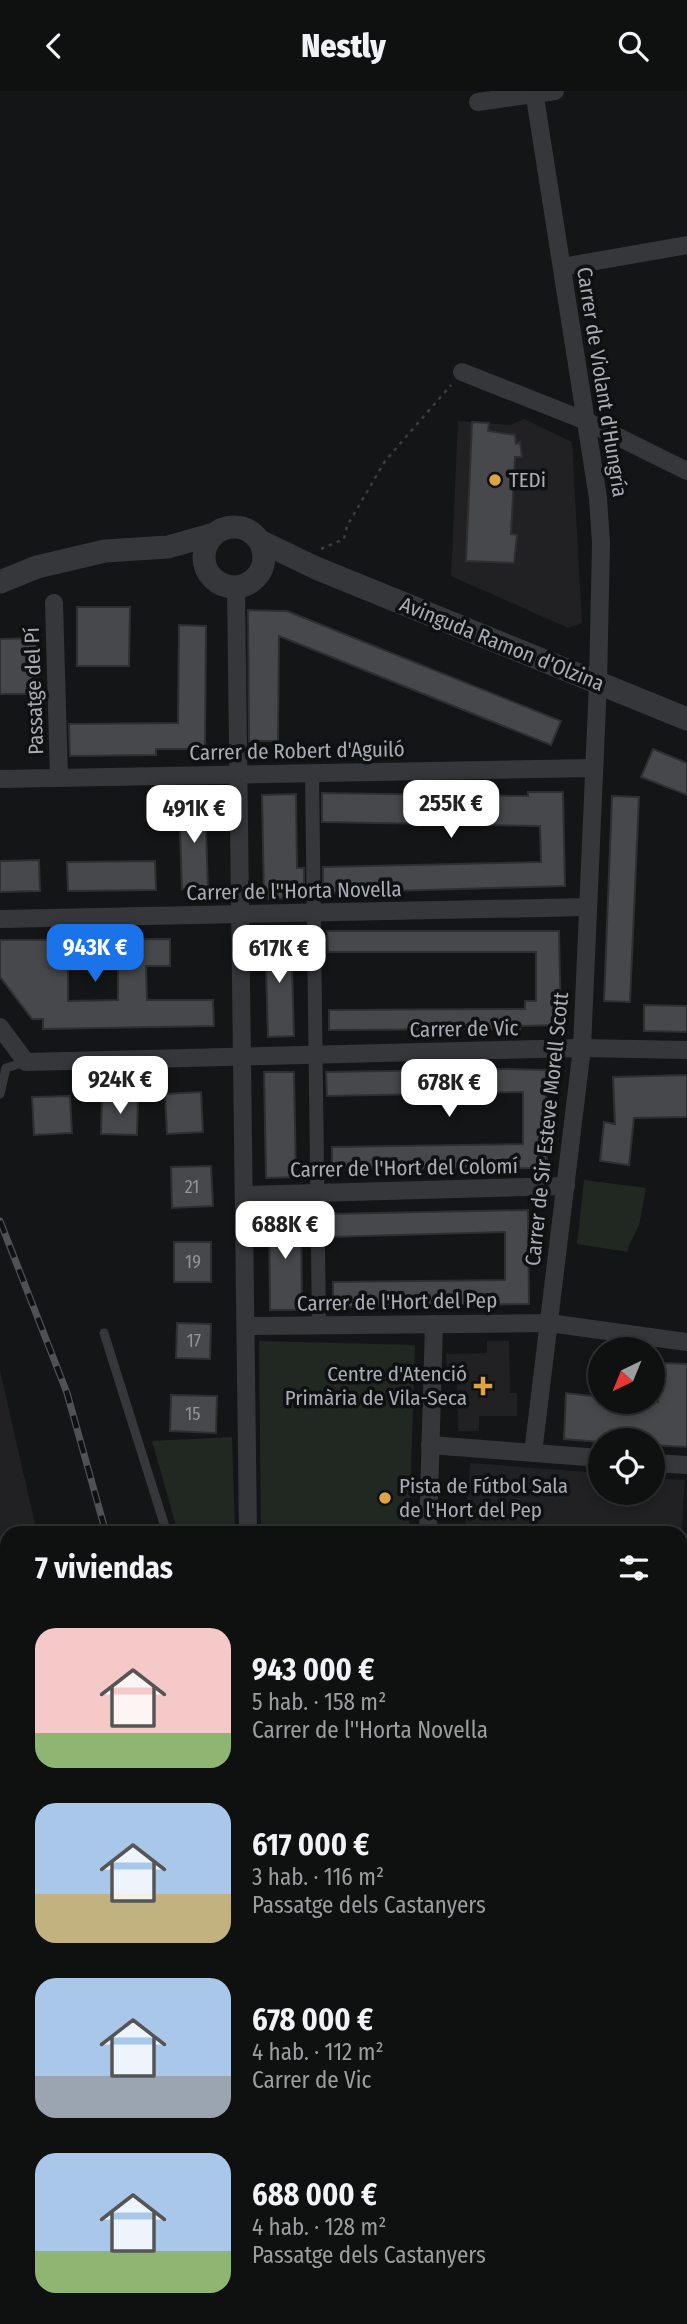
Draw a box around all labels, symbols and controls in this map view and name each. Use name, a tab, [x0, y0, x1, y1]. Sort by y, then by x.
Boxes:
icon: back	[35, 27, 73, 65]
text: Nestly	[301, 27, 386, 65]
icon: search	[614, 27, 652, 65]
street label: Carrer de Violant d'Hungría	[571, 265, 633, 499]
place label: TEDi	[509, 467, 546, 493]
marker: TEDi	[487, 472, 503, 488]
street label: Avinguda Ramon d'Olzina	[396, 591, 608, 697]
street label: Passatge del Pí	[19, 627, 49, 755]
street label: Carrer de Robert d'Aguiló	[189, 736, 405, 766]
pin: 255K €	[394, 781, 508, 840]
pin: 491K €	[137, 785, 251, 845]
text: 255K €	[419, 789, 483, 817]
text: 491K €	[162, 794, 226, 822]
street label: Carrer de l''Horta Novella	[186, 876, 402, 906]
pin: 943K €	[38, 925, 152, 984]
pin: 617K €	[222, 925, 336, 985]
text: 943K €	[63, 933, 127, 961]
text: 617K €	[249, 934, 309, 962]
street label: Carrer de Sir Esteve Morell Scott	[520, 991, 574, 1267]
street label: Carrer de Vic	[409, 1015, 519, 1043]
pin: 924K €	[63, 1056, 177, 1116]
pin: 678K €	[392, 1059, 506, 1119]
text: 924K €	[88, 1065, 152, 1093]
text: 678K €	[417, 1068, 481, 1096]
street label: Carrer de l'Hort del Colomí	[290, 1153, 518, 1183]
house number: 21	[185, 1176, 199, 1198]
pin: 688K €	[228, 1201, 342, 1261]
text: 688K €	[252, 1210, 318, 1238]
house number: 19	[185, 1251, 201, 1273]
street label: Carrer de l'Hort del Pep	[297, 1287, 497, 1317]
house number: 17	[187, 1330, 201, 1352]
north arrow	[588, 1337, 665, 1414]
map controls	[588, 1337, 665, 1505]
place label: Centre d'Atenció Primària de Vila-Seca	[285, 1361, 467, 1411]
marker: Centre d'Atenció Primària de Vila-Seca	[473, 1376, 493, 1396]
house number: 15	[185, 1403, 201, 1425]
button: locate	[588, 1428, 665, 1505]
place label: Pista de Fútbol Sala de l'Hort del Pep	[399, 1473, 568, 1523]
marker: Pista de Fútbol Sala de l'Hort del Pep	[377, 1490, 393, 1506]
icon: filters	[615, 1549, 653, 1587]
text: 7 viviendas	[35, 1550, 173, 1586]
text: 943 000 €	[252, 1652, 374, 1688]
icon: home	[91, 1656, 175, 1740]
text: 5 hab. · 158 m²	[252, 1688, 386, 1716]
text: Carrer de l''Horta Novella	[252, 1716, 488, 1744]
text: 617 000 €	[252, 1827, 369, 1863]
icon: home	[91, 1831, 175, 1915]
text: 3 hab. · 116 m²	[252, 1863, 384, 1891]
text: Passatge dels Castanyers	[252, 1891, 486, 1919]
text: 678 000 €	[252, 2002, 373, 2038]
icon: home	[91, 2006, 175, 2090]
text: 4 hab. · 112 m²	[252, 2038, 384, 2066]
text: Carrer de Vic	[252, 2066, 371, 2094]
text: 688 000 €	[252, 2177, 377, 2213]
icon: home	[91, 2181, 175, 2265]
text: 4 hab. · 128 m²	[252, 2213, 386, 2241]
text: Passatge dels Castanyers	[252, 2241, 486, 2269]

